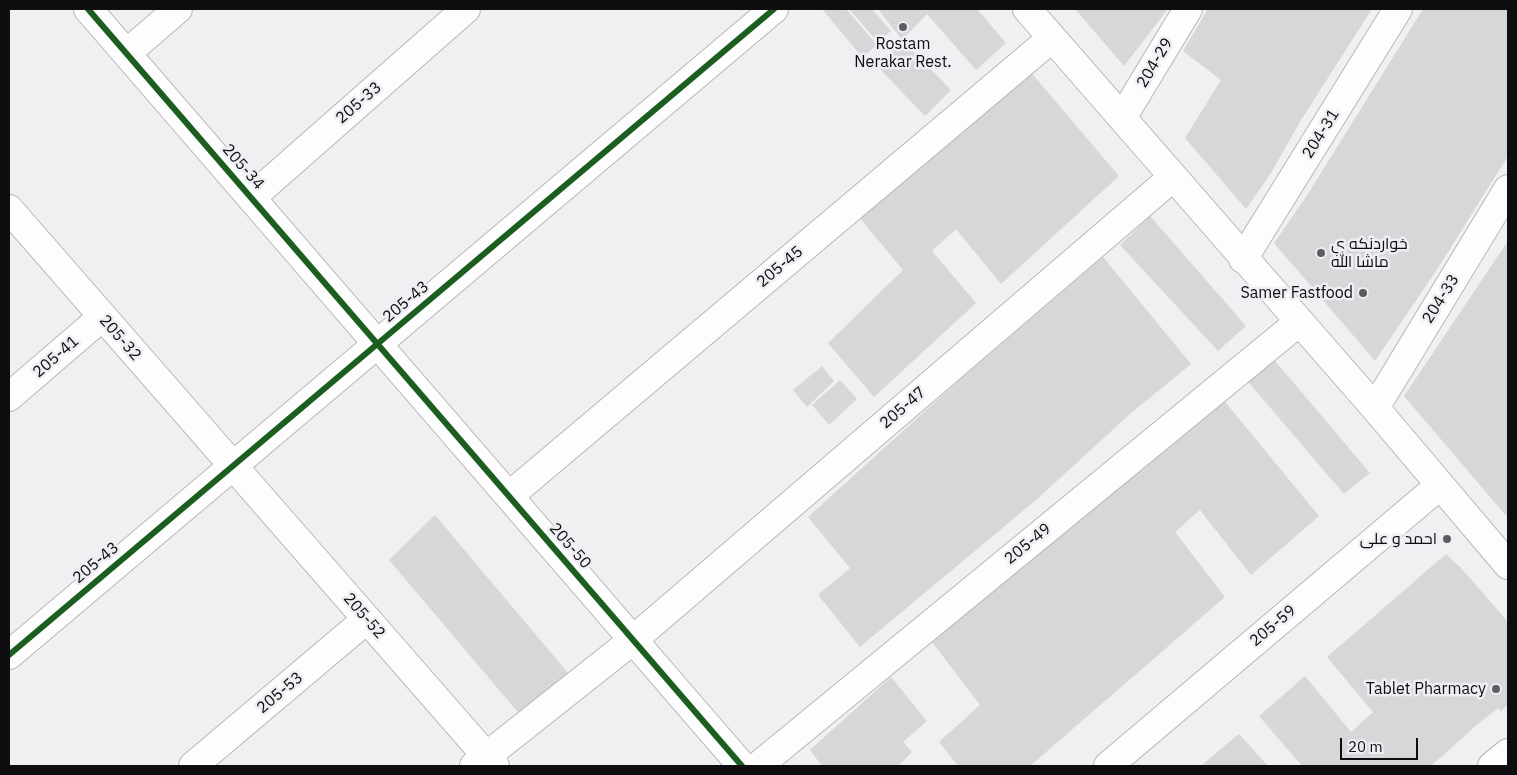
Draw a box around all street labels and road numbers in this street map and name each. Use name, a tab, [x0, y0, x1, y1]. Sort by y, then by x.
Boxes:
street label: 204-29	[1133, 35, 1177, 91]
street label: 205-33	[332, 78, 386, 128]
street label: 204-31	[1298, 106, 1344, 162]
street label: 205-34	[218, 140, 268, 194]
street label: 205-45	[753, 242, 807, 292]
street label: 204-33	[1418, 271, 1464, 327]
street label: 205-43	[379, 277, 433, 327]
street label: 205-32	[95, 311, 145, 365]
street label: 205-41	[29, 332, 83, 382]
street label: 205-47	[876, 383, 930, 433]
street label: 205-50	[545, 519, 595, 573]
street label: 205-49	[1001, 519, 1055, 569]
street label: 205-43	[69, 538, 123, 588]
street label: 205-52	[339, 589, 389, 643]
street label: 205-59	[1246, 601, 1300, 651]
street label: 205-53	[253, 668, 307, 718]

